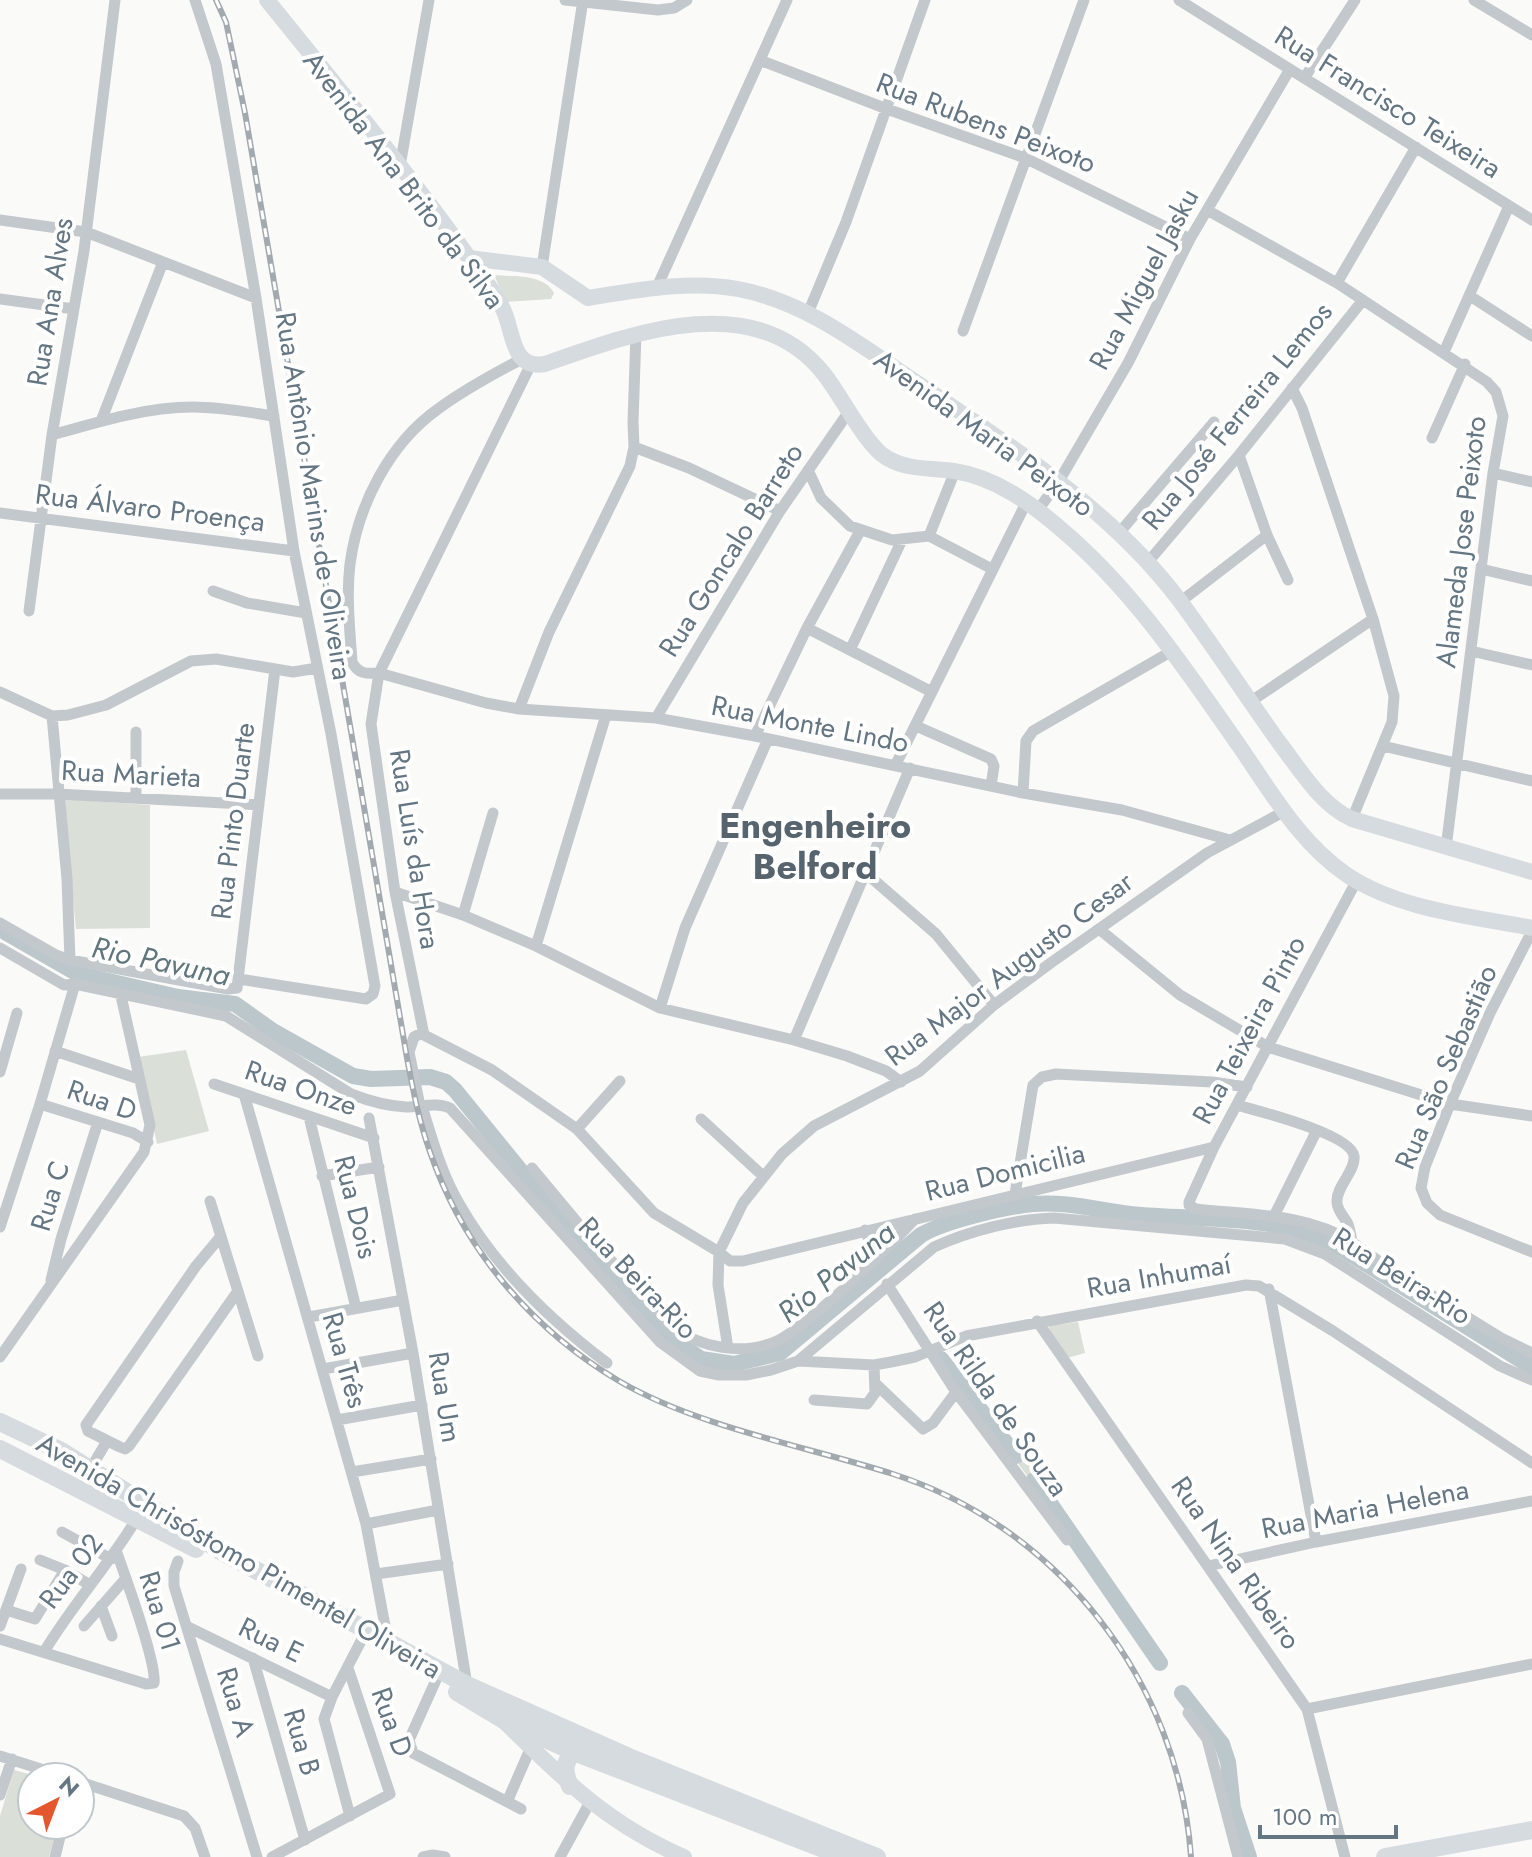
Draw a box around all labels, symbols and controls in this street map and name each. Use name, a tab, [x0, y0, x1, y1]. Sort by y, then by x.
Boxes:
street label: Rua Francisco Teixeira	[1267, 16, 1509, 188]
street label: Avenida Ana Brito da Silva	[293, 42, 515, 318]
street label: Rua Rubens Peixoto	[870, 62, 1102, 184]
street label: Rua Miguel Jasku	[1079, 181, 1209, 377]
street label: Rua Ana Alves	[16, 215, 84, 389]
street label: Rua José Ferreira Lemos	[1132, 293, 1342, 539]
street label: Rua Antônio Marins de Oliveira	[265, 309, 363, 683]
street label: Avenida Maria Peixoto	[866, 339, 1102, 527]
street label: Alameda Jose Peixoto	[1425, 414, 1497, 670]
street label: Rua Goncalo Barreto	[649, 435, 813, 665]
street label: Rua Álvaro Proença	[33, 474, 267, 542]
street label: Rua Monte Lindo	[708, 685, 912, 763]
street label: Rua Pinto Duarte	[201, 720, 265, 922]
street label: Rua Luís da Hora	[379, 746, 451, 952]
street label: Rua Marieta	[60, 750, 202, 798]
district label: Engenheiro Belford	[719, 799, 911, 892]
street label: Rua Major Augusto Cesar	[876, 862, 1142, 1076]
water label: Rio Pavuna	[88, 925, 234, 997]
street label: Rua Teixeira Pinto	[1182, 929, 1316, 1131]
street label: Rua São Sebastião	[1384, 959, 1508, 1175]
street label: Rua Onze	[240, 1050, 362, 1126]
street label: Rua D	[62, 1069, 142, 1131]
street label: Rua Domicilia	[921, 1132, 1089, 1212]
street label: Rua Dois	[323, 1151, 389, 1263]
street label: Rua C	[20, 1156, 80, 1236]
street label: Rua Beira-Rio	[569, 1207, 707, 1349]
water label: Rio Pavuna	[768, 1211, 904, 1333]
street label: Rua Beira-Rio	[1325, 1217, 1479, 1335]
street label: Rua Inhumaí	[1084, 1243, 1236, 1309]
street label: Rua Rilda de Souza	[913, 1293, 1079, 1505]
street label: Rua Três	[312, 1307, 378, 1413]
street label: Rua Um	[418, 1349, 472, 1445]
street label: Avenida Chrisóstomo Pimentel Oliveira	[29, 1423, 449, 1689]
street label: Rua Nina Ribeiro	[1161, 1468, 1311, 1658]
street label: Rua Maria Helena	[1258, 1469, 1472, 1549]
street label: Rua 02	[29, 1525, 113, 1617]
street label: Rua 01	[128, 1566, 192, 1656]
street label: Rua E	[232, 1607, 310, 1673]
street label: Rua A	[206, 1662, 266, 1742]
street label: Rua D	[361, 1681, 423, 1763]
street label: Rua B	[273, 1704, 331, 1780]
north arrow	[16, 1761, 96, 1841]
text: N	[52, 1768, 87, 1804]
scale bar	[1260, 1789, 1396, 1839]
text: 100 m	[1272, 1799, 1338, 1834]

